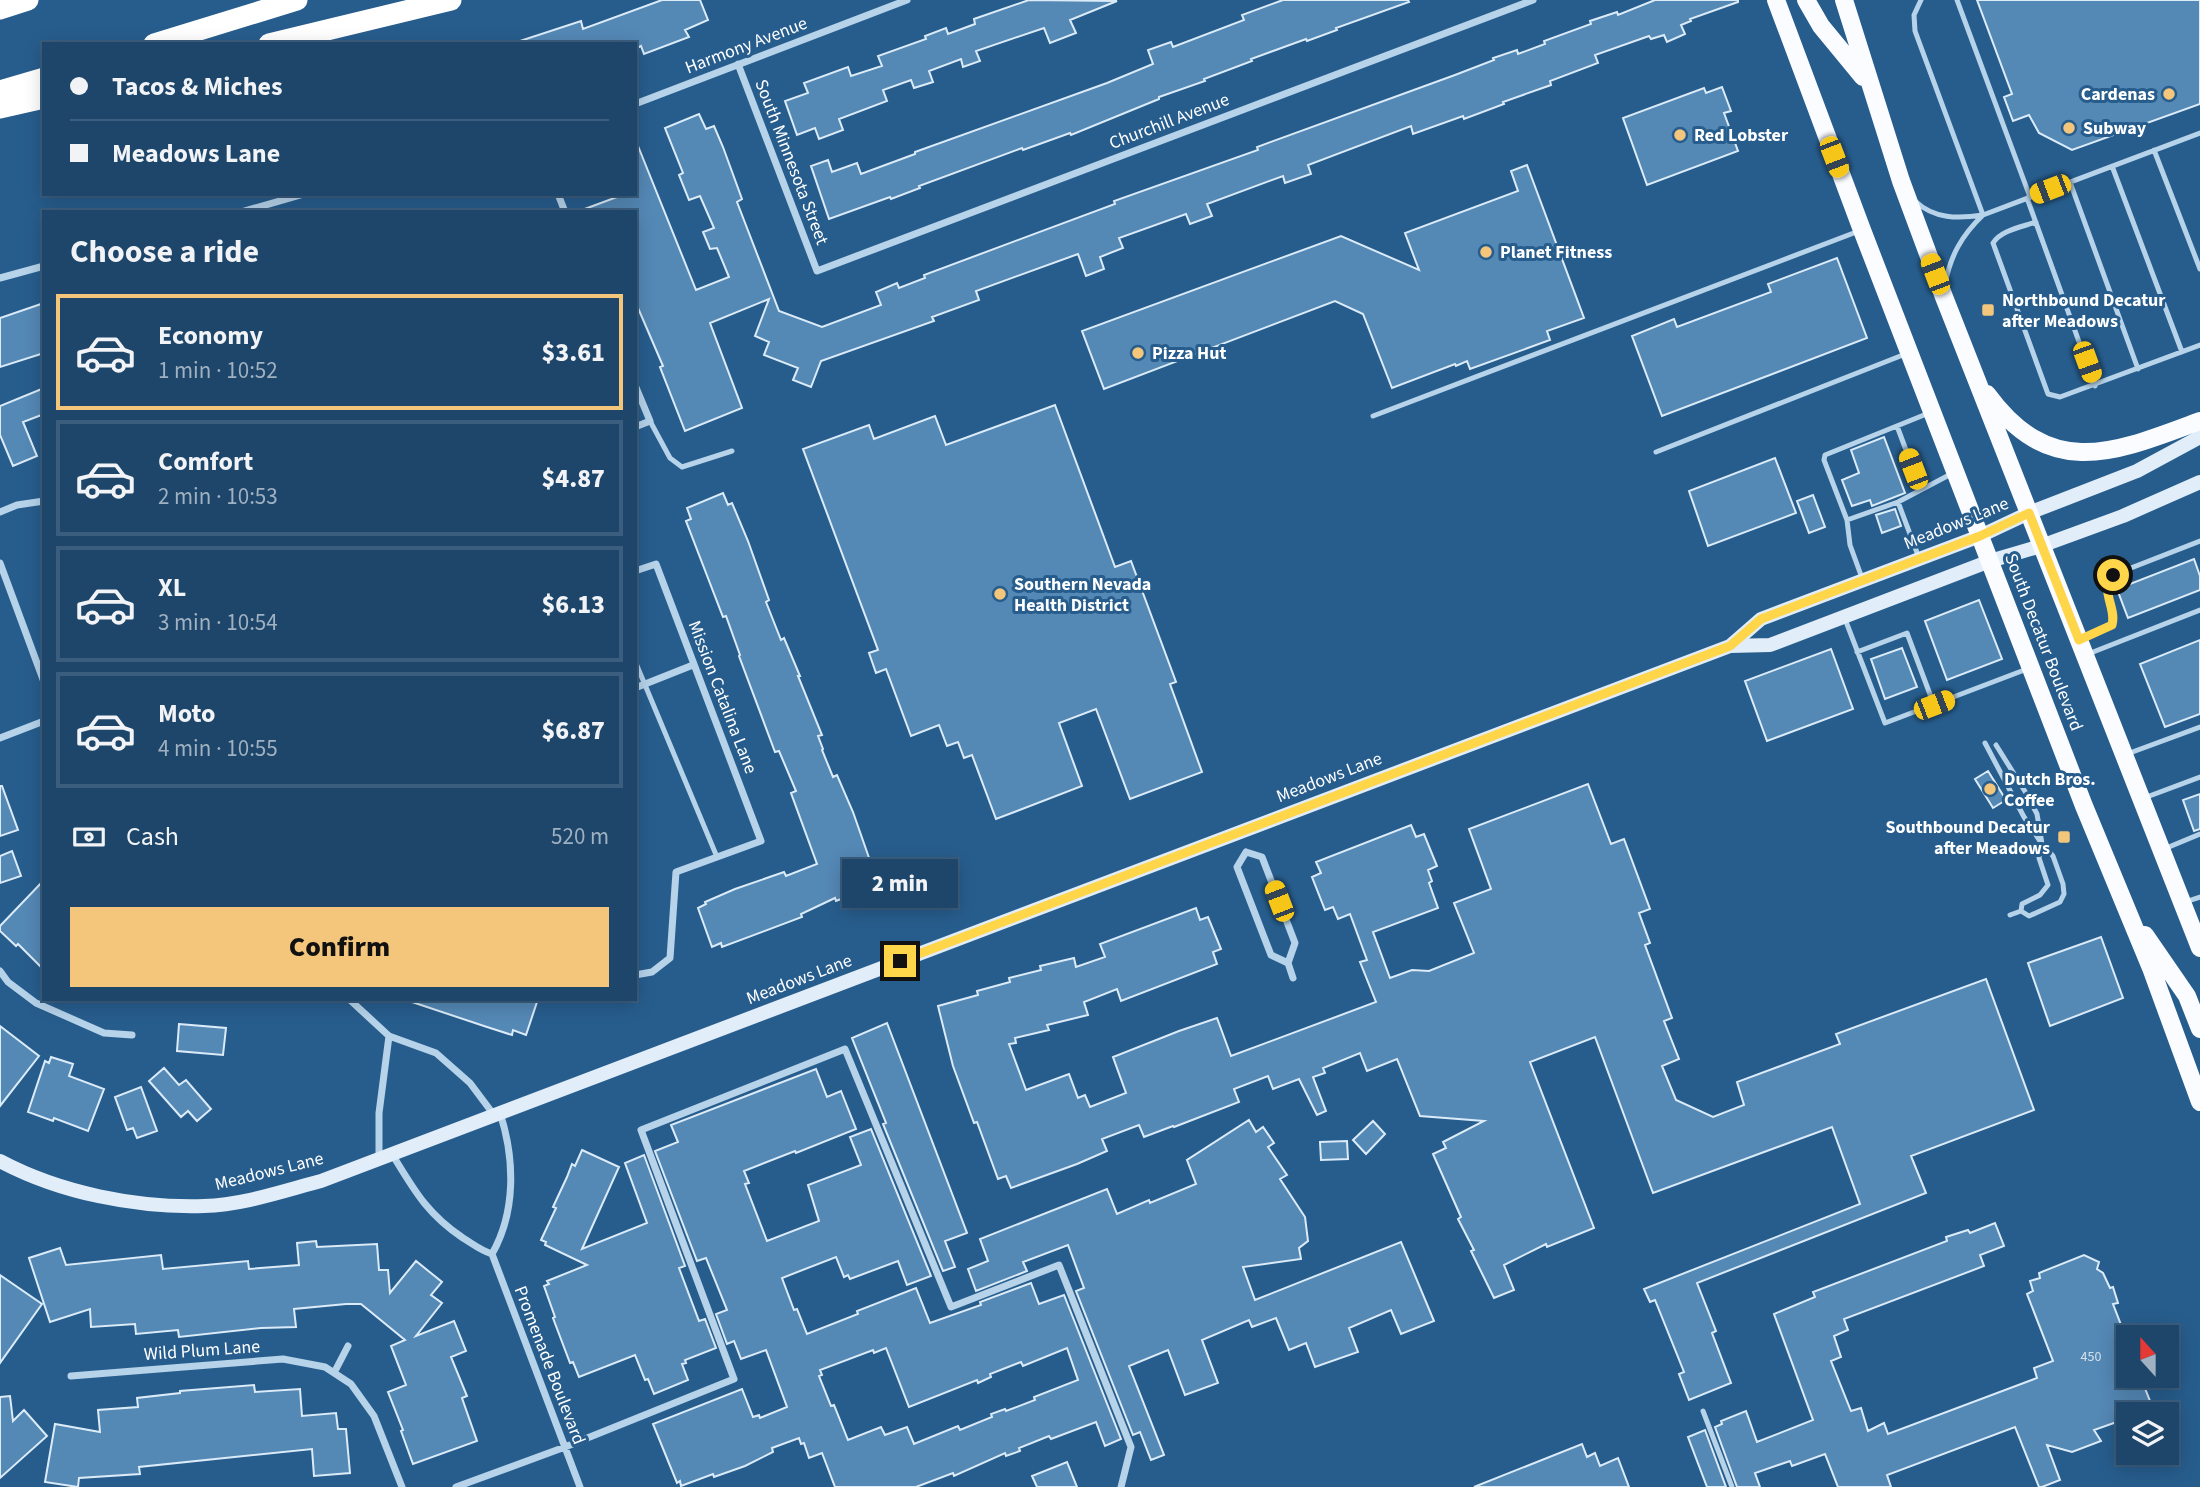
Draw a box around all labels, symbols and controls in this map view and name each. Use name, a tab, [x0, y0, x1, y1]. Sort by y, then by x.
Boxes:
street label: Harmony Avenue	[681, 11, 811, 80]
text: Tacos & Miches	[112, 68, 283, 105]
street label: South Minnesota Street	[748, 76, 835, 248]
place label: Cardenas	[2081, 82, 2155, 107]
marker: Cardenas	[2161, 86, 2177, 102]
street label: Churchill Avenue	[1106, 87, 1233, 156]
place label: Subway	[2083, 116, 2147, 141]
marker: Subway	[2061, 120, 2077, 136]
place label: Red Lobster	[1694, 123, 1789, 148]
marker: Red Lobster	[1672, 127, 1688, 143]
car	[1817, 134, 1852, 180]
text: Meadows Lane	[112, 135, 280, 172]
car	[2027, 172, 2074, 206]
text: Choose a ride	[70, 229, 259, 275]
place label: Planet Fitness	[1500, 240, 1612, 265]
marker: Planet Fitness	[1478, 244, 1494, 260]
car	[1918, 251, 1953, 297]
place label: Northbound Decatur after Meadows	[2002, 288, 2166, 334]
marker: Northbound Decatur after Meadows	[1980, 302, 1996, 318]
text: Economy	[158, 317, 263, 354]
icon: car	[74, 321, 137, 384]
text: $3.61	[541, 334, 605, 371]
car	[2070, 339, 2105, 385]
place label: Pizza Hut	[1152, 341, 1226, 366]
marker: Pizza Hut	[1130, 345, 1146, 361]
text: 1 min · 10:52	[158, 354, 278, 387]
text: Comfort	[158, 443, 253, 480]
car	[1896, 446, 1931, 492]
icon: car	[74, 447, 137, 510]
text: $4.87	[541, 460, 605, 497]
text: 2 min · 10:53	[158, 480, 278, 513]
street label: Meadows Lane	[1900, 491, 2012, 556]
street label: South Decatur Boulevard	[1998, 550, 2089, 734]
route start	[2097, 559, 2129, 591]
text: XL	[158, 569, 186, 606]
place label: Southern Nevada Health District	[1014, 572, 1151, 618]
icon: car	[74, 573, 137, 636]
text: $6.13	[541, 586, 605, 623]
marker: Southern Nevada Health District	[992, 586, 1008, 602]
text: 3 min · 10:54	[158, 606, 278, 639]
street label: Mission Catalina Lane	[682, 617, 763, 777]
car	[1911, 688, 1958, 722]
text: Moto	[158, 695, 215, 732]
icon: car	[74, 699, 137, 762]
text: $6.87	[541, 712, 605, 749]
text: 4 min · 10:55	[158, 732, 278, 765]
street label: Meadows Lane	[1273, 746, 1386, 809]
place label: Dutch Bros. Coffee	[2004, 767, 2096, 813]
marker: Dutch Bros. Coffee	[1982, 781, 1998, 797]
place label: Southbound Decatur after Meadows	[1885, 815, 2051, 861]
icon: cash	[70, 818, 108, 856]
text: Cash	[126, 818, 179, 855]
text: 520 m	[551, 820, 609, 853]
marker: Southbound Decatur after Meadows	[2056, 829, 2072, 845]
callout: 2 min	[842, 860, 958, 908]
text: 2 min	[872, 867, 928, 900]
car	[1262, 878, 1297, 924]
button: Confirm	[70, 907, 609, 987]
route end	[884, 945, 916, 977]
street label: Meadows Lane	[743, 948, 856, 1011]
street label: Meadows Lane	[212, 1146, 326, 1197]
street label: Promenade Boulevard	[508, 1282, 591, 1448]
north arrow	[2116, 1325, 2179, 1388]
map controls	[2116, 1325, 2179, 1465]
street label: Wild Plum Lane	[143, 1334, 261, 1367]
house number: 450	[2081, 1347, 2101, 1367]
button: layers	[2116, 1402, 2179, 1465]

